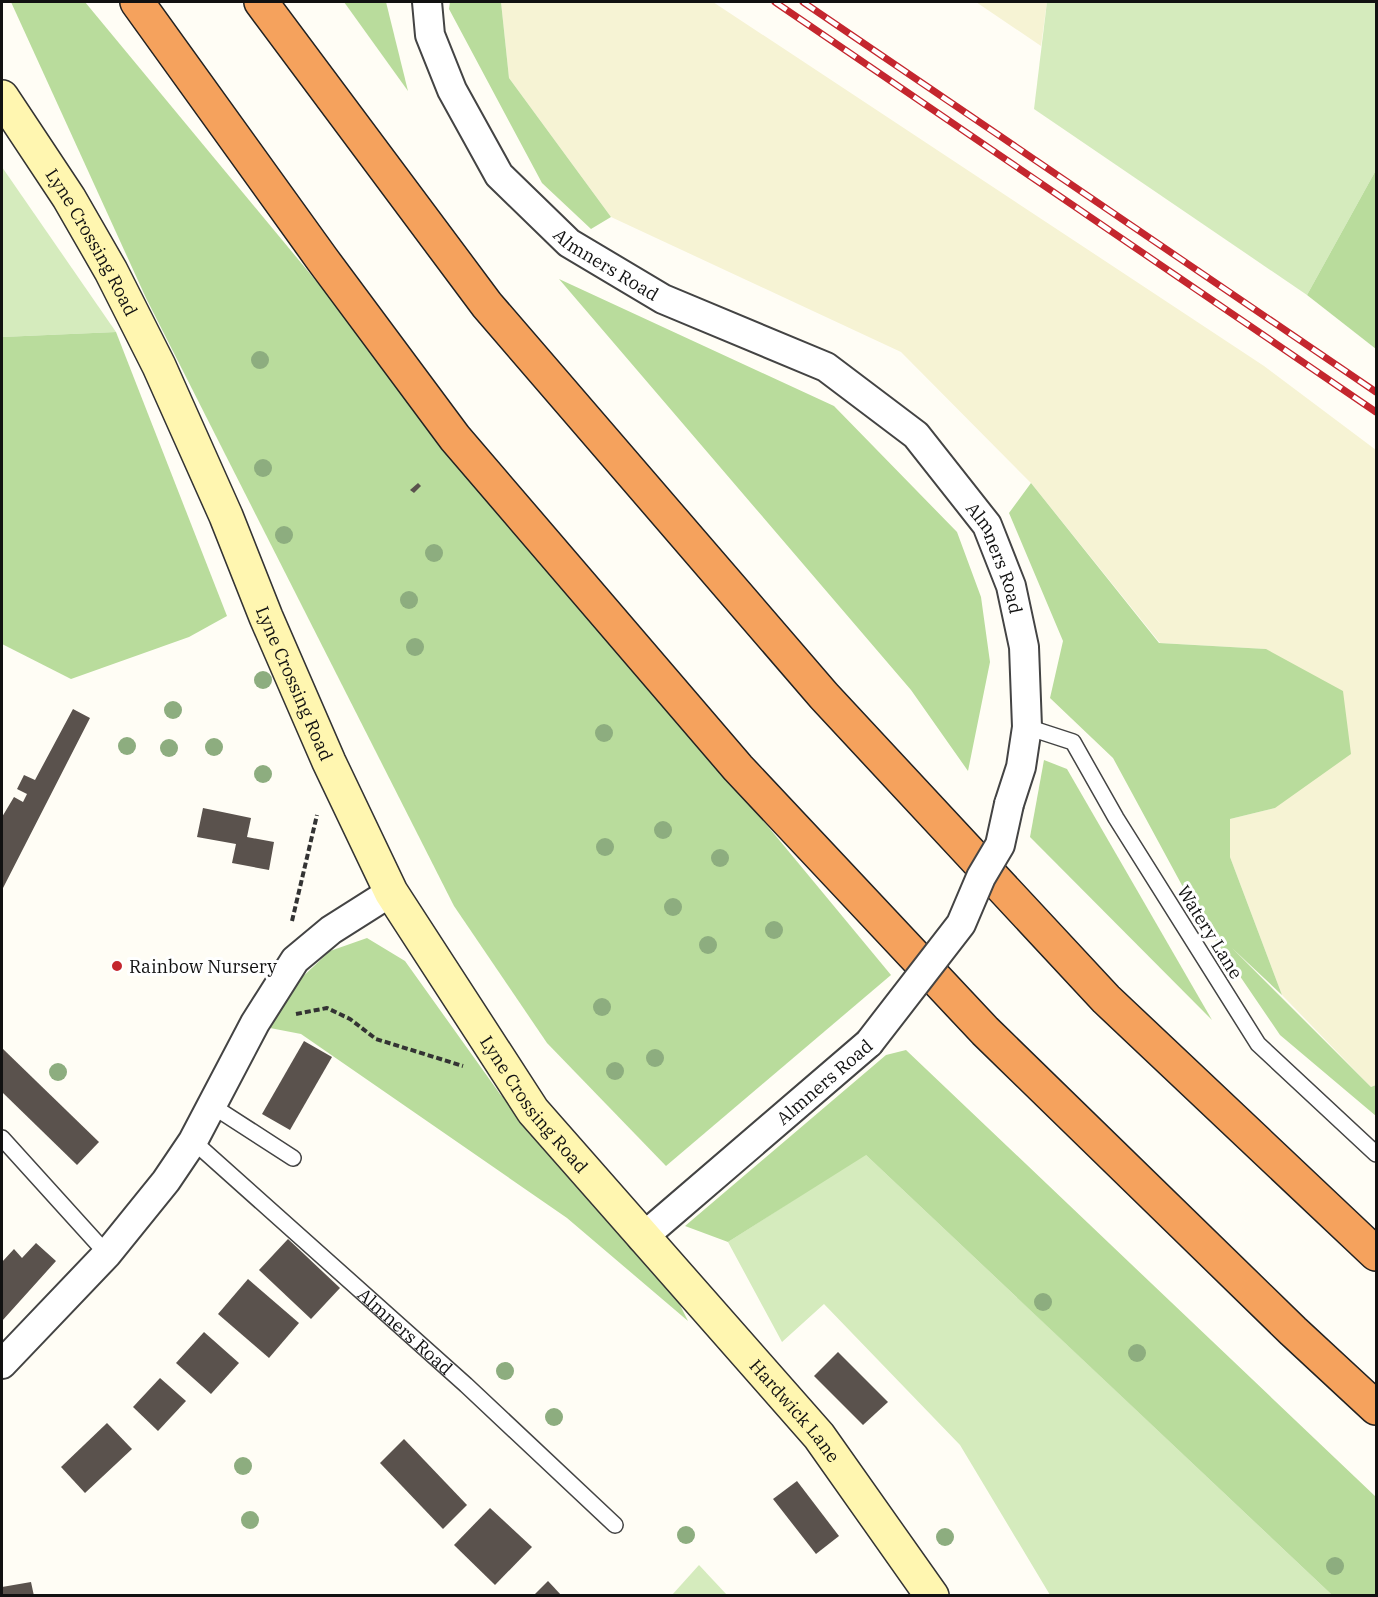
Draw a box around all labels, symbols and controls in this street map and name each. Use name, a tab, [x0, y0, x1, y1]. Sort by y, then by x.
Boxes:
street label: Lyne Crossing Road	[41, 164, 143, 320]
street label: Almners Road	[549, 223, 663, 306]
street label: Almners Road	[962, 497, 1028, 616]
street label: Lyne Crossing Road	[251, 603, 338, 764]
street label: Watery Lane	[1172, 881, 1248, 983]
place label: Rainbow Nursery	[129, 955, 277, 978]
marker: Rainbow Nursery	[110, 959, 124, 973]
street label: Lyne Crossing Road	[475, 1031, 593, 1177]
street label: Almners Road	[771, 1034, 877, 1129]
street label: Almners Road	[353, 1282, 458, 1379]
street label: Hardwick Lane	[745, 1354, 845, 1467]

